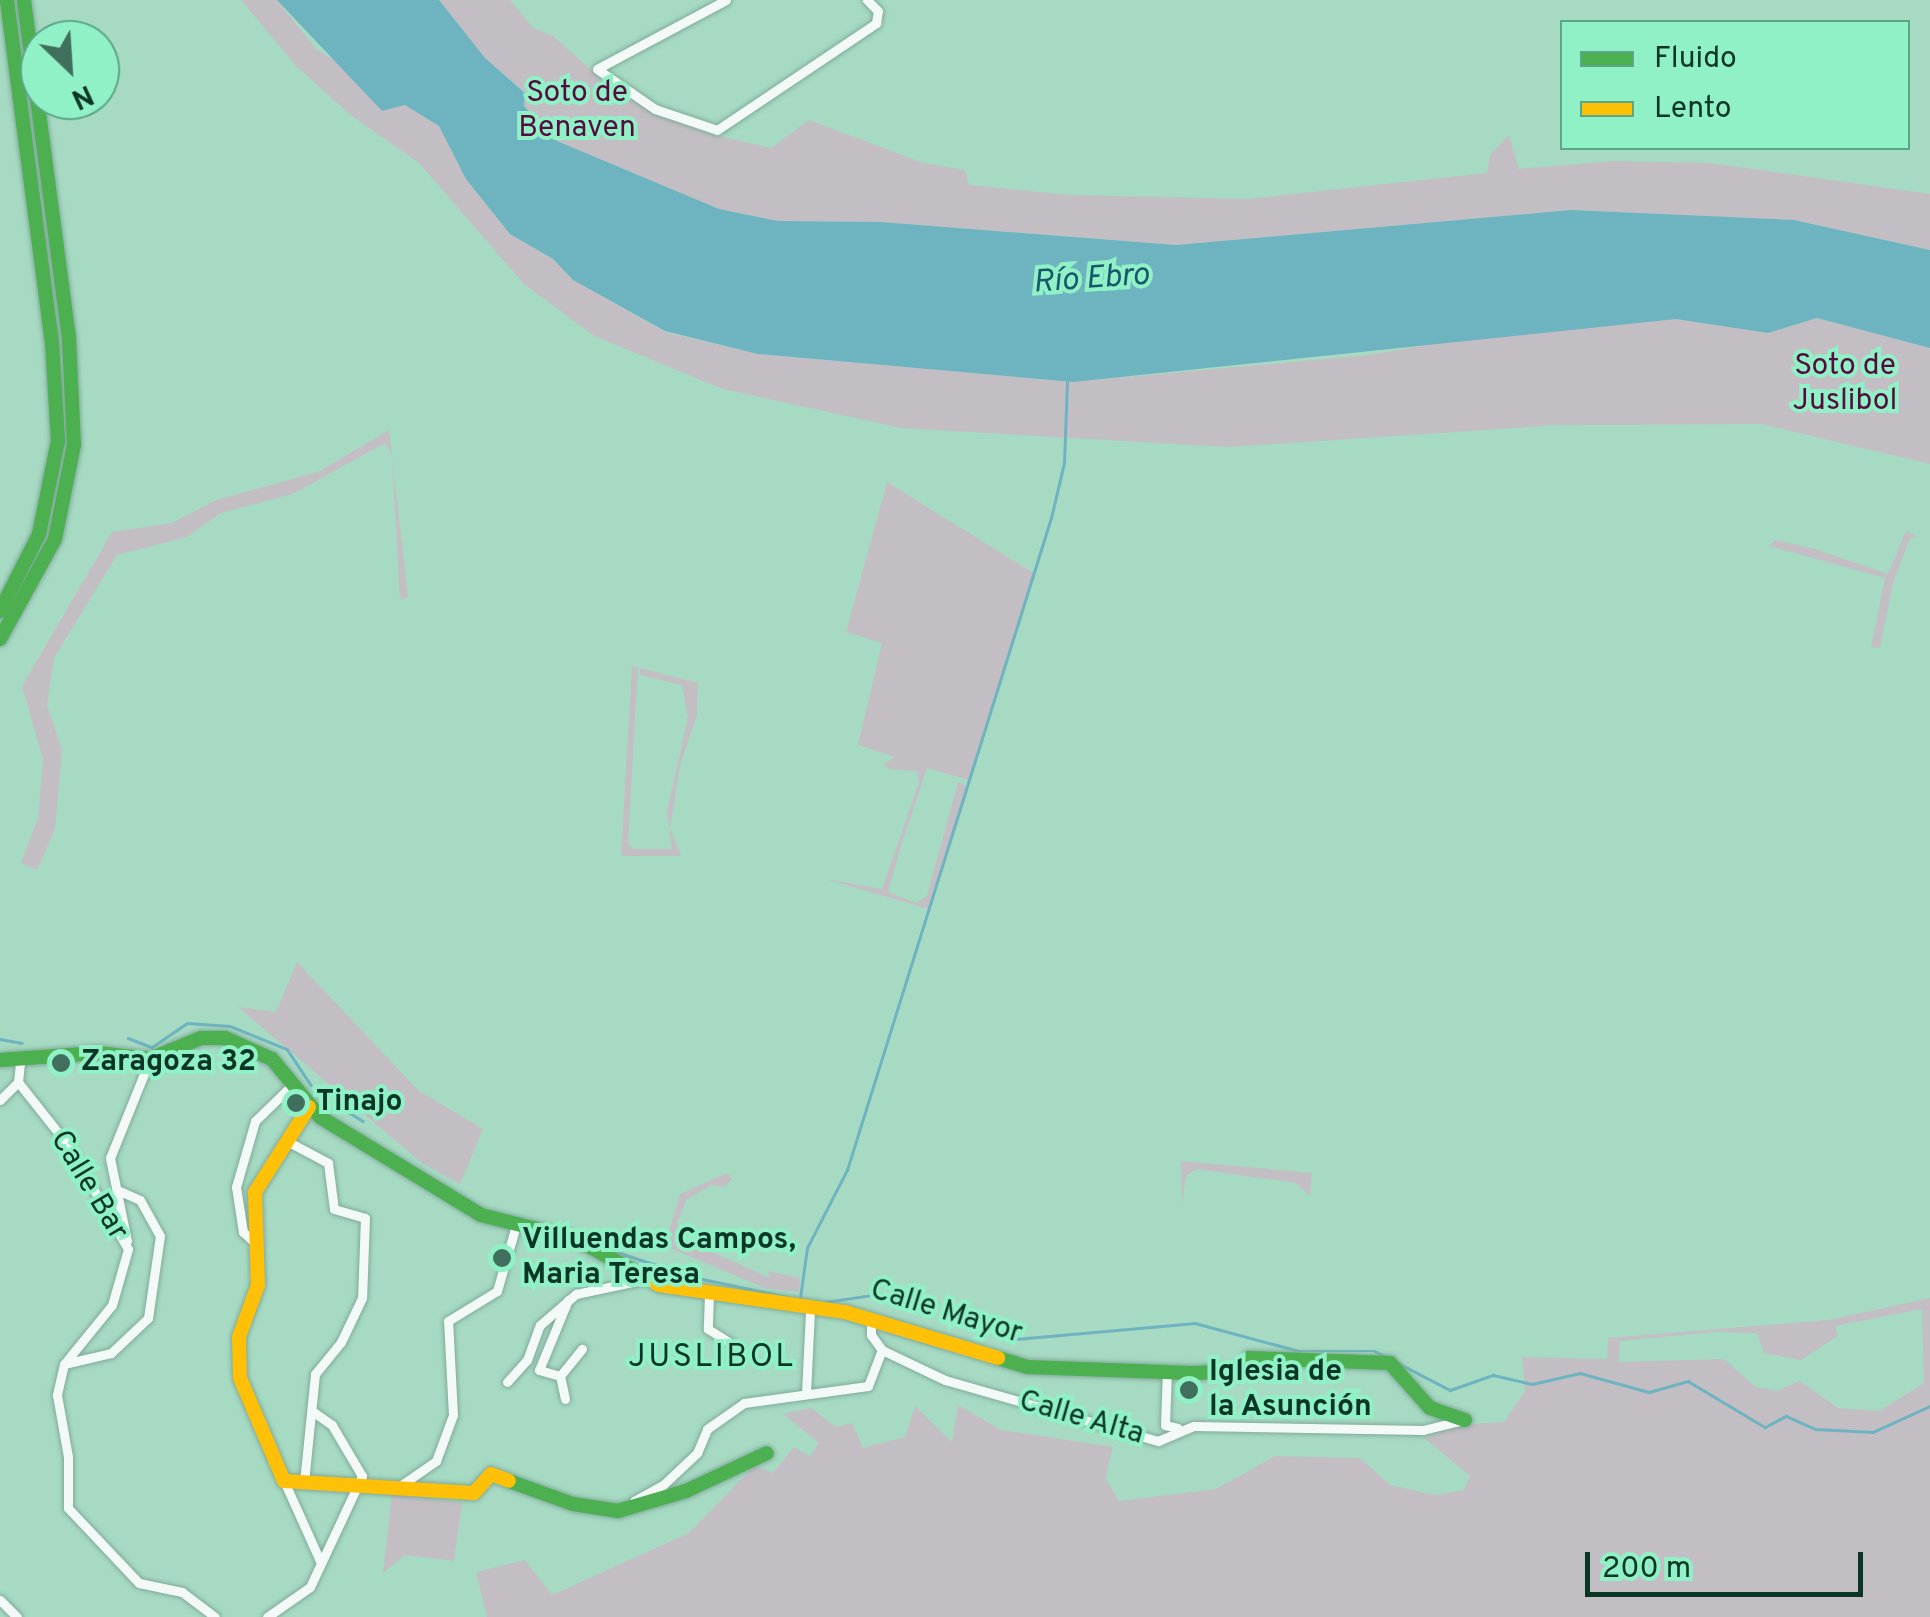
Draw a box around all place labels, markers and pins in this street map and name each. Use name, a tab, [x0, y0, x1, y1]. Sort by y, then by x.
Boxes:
place label: Zaragoza 32	[81, 1045, 256, 1081]
marker: Zaragoza 32	[50, 1052, 72, 1074]
place label: Tinajo	[316, 1085, 402, 1121]
marker: Tinajo	[285, 1092, 307, 1114]
place label: Villuendas Campos, Maria Teresa	[522, 1223, 796, 1294]
marker: Villuendas Campos, Maria Teresa	[491, 1247, 513, 1269]
place label: Iglesia de la Asunción	[1209, 1355, 1373, 1426]
marker: Iglesia de la Asunción	[1178, 1379, 1200, 1401]

